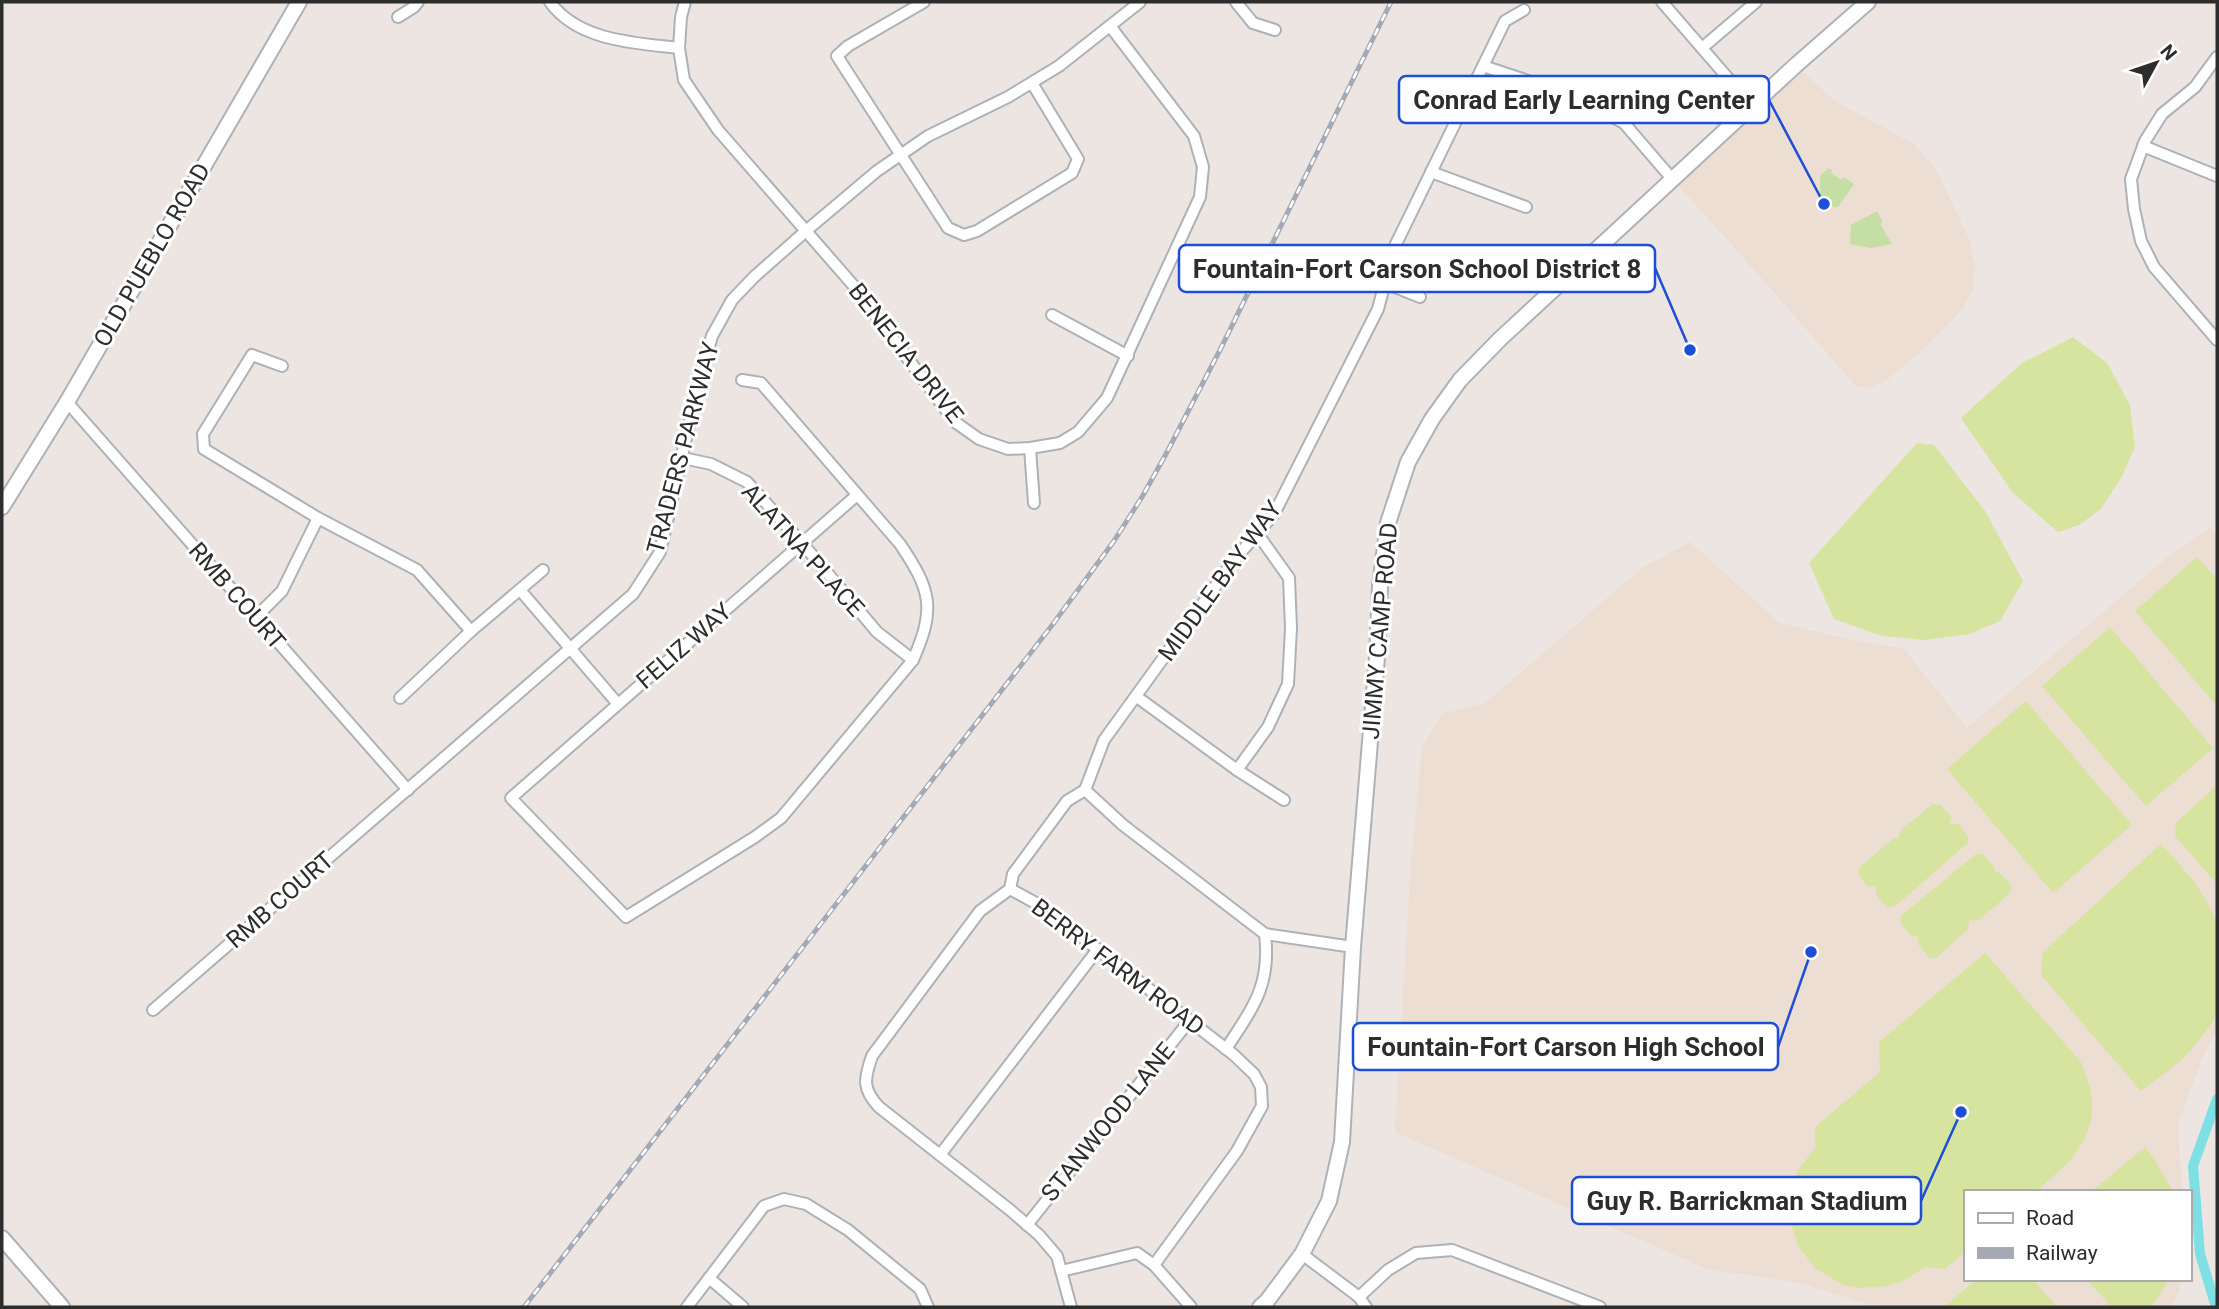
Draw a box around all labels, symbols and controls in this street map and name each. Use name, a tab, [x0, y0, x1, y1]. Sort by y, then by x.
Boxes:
north arrow	[2121, 28, 2191, 98]
text: N	[2156, 40, 2182, 65]
callout: Conrad Early Learning Center	[1399, 76, 1769, 123]
text: Conrad Early Learning Center	[1413, 85, 1755, 115]
street label: OLD PUEBLO ROAD	[88, 158, 216, 352]
callout: Fountain-Fort Carson School District 8	[1179, 245, 1655, 292]
text: Fountain-Fort Carson School District 8	[1193, 254, 1641, 284]
street label: BENECIA DRIVE	[843, 278, 969, 428]
street label: TRADERS PARKWAY	[641, 339, 725, 557]
street label: ALATNA PLACE	[736, 478, 870, 622]
street label: MIDDLE BAY WAY	[1152, 495, 1288, 667]
street label: JIMMY CAMP ROAD	[1357, 521, 1403, 741]
street label: RMB COURT	[183, 537, 291, 655]
street label: FELIZ WAY	[631, 597, 738, 695]
street label: RMB COURT	[221, 846, 339, 954]
street label: BERRY FARM ROAD	[1026, 893, 1210, 1041]
callout: Fountain-Fort Carson High School	[1353, 1023, 1778, 1070]
text: Fountain-Fort Carson High School	[1367, 1032, 1765, 1062]
street label: STANWOOD LANE	[1035, 1037, 1181, 1207]
callout: Guy R. Barrickman Stadium	[1572, 1177, 1921, 1224]
text: Guy R. Barrickman Stadium	[1586, 1186, 1908, 1216]
legend	[1964, 1190, 2191, 1281]
text: Road	[2026, 1206, 2074, 1230]
text: Railway	[2026, 1241, 2098, 1265]

